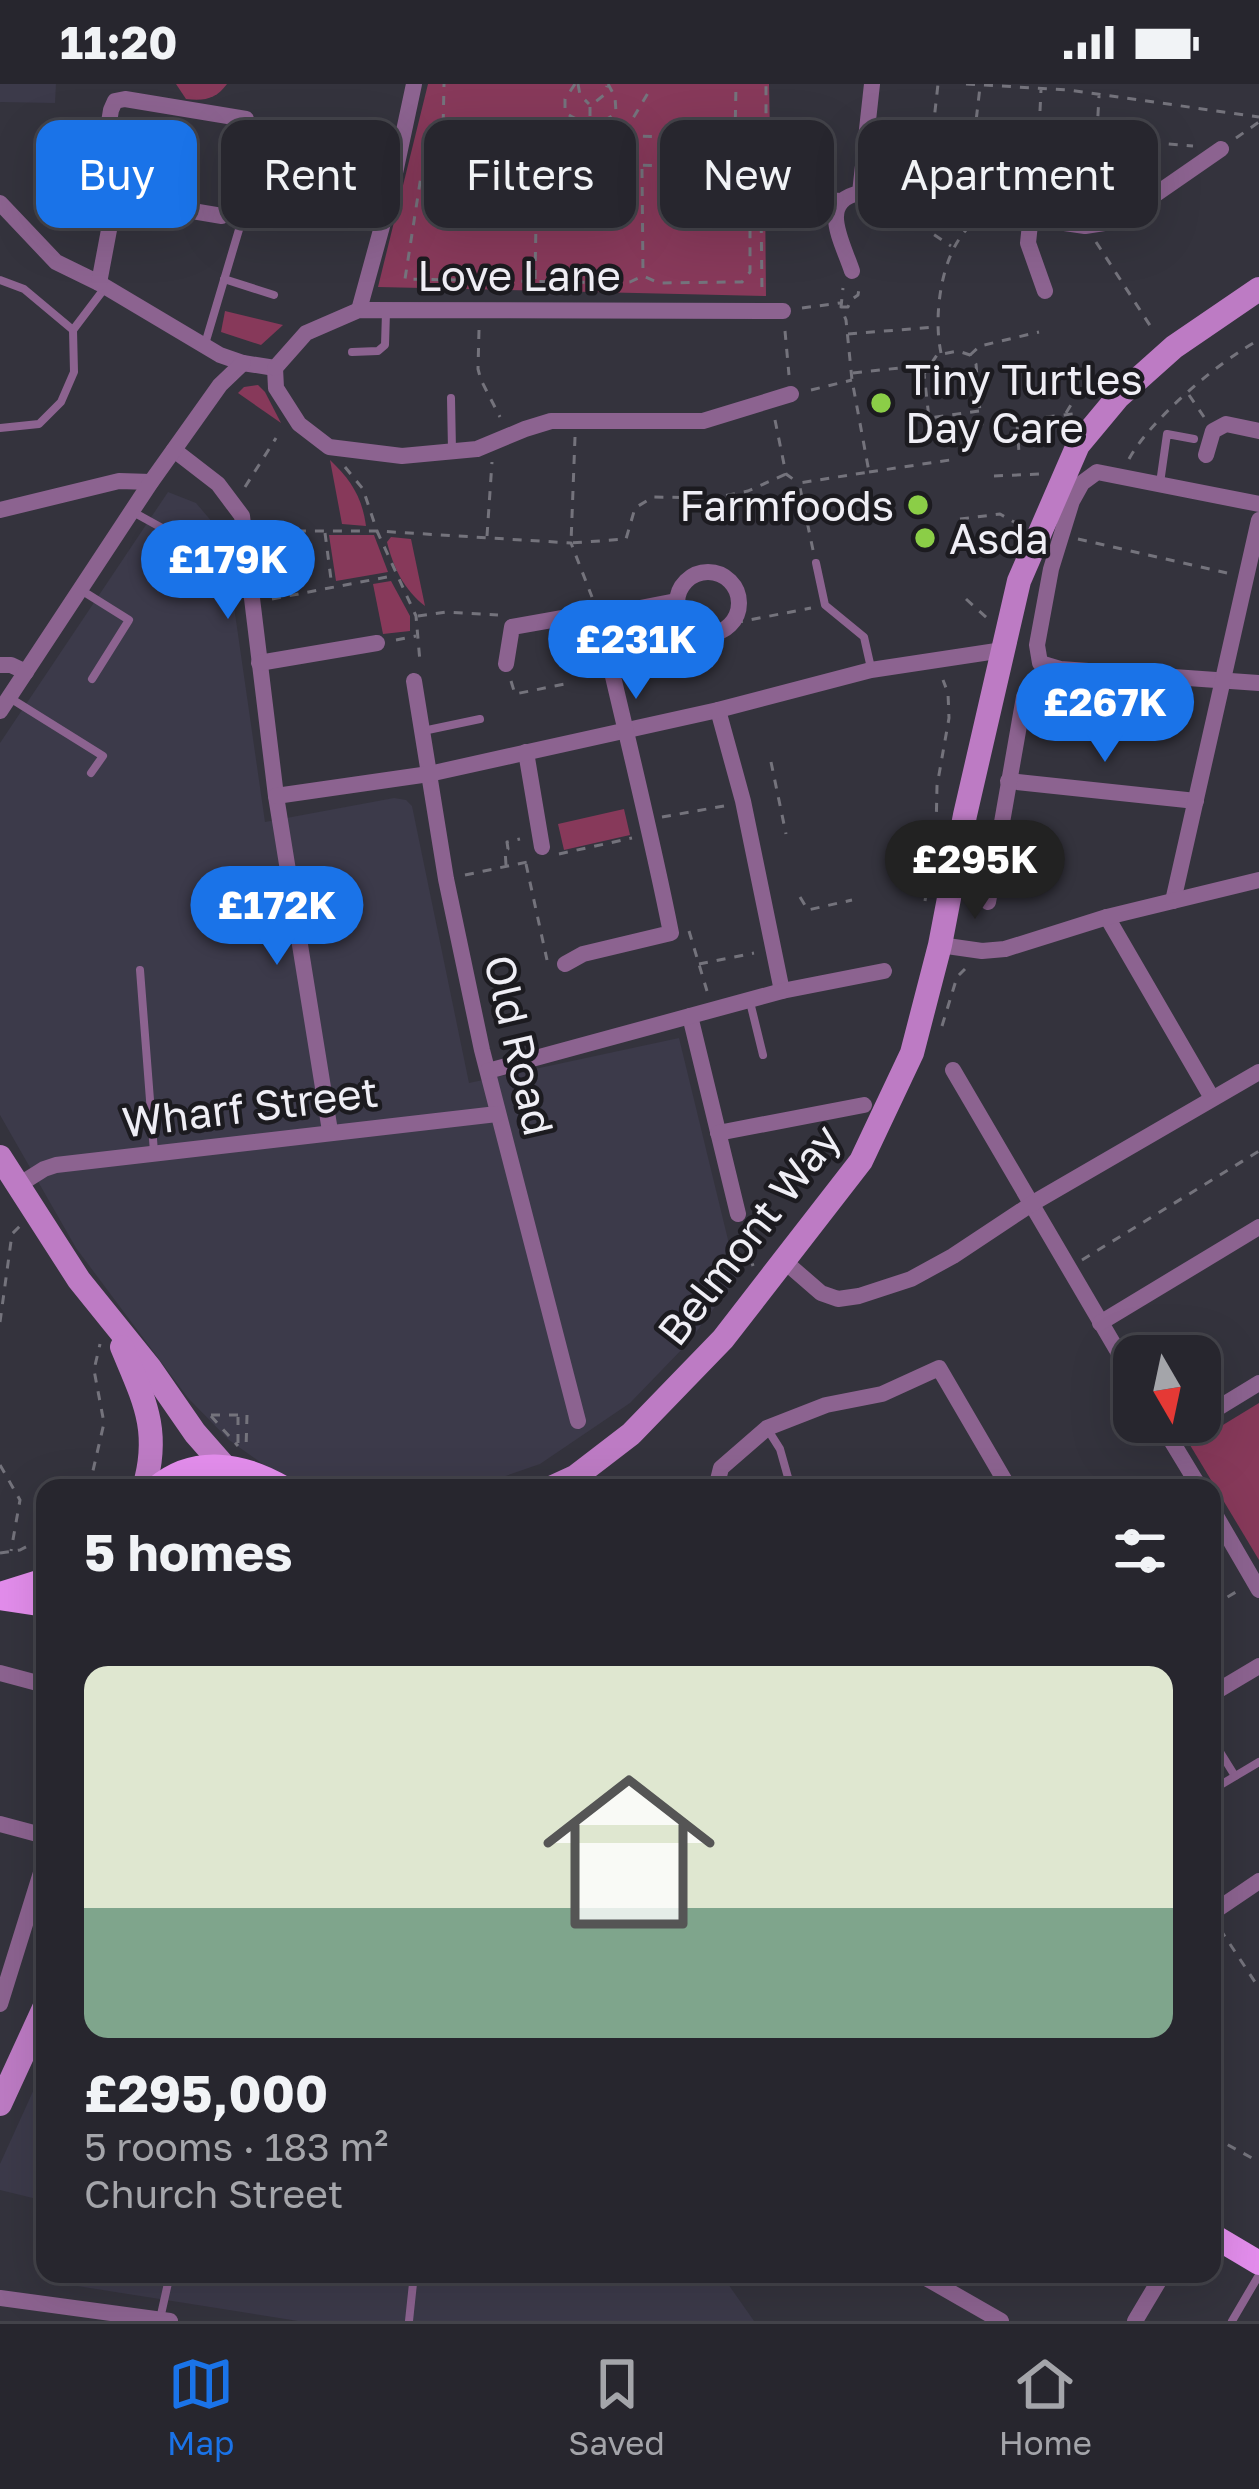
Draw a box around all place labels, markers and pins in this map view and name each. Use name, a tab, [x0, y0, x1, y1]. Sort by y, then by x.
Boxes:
place label: Tiny Turtles Day Care	[905, 354, 1143, 452]
marker: Tiny Turtles Day Care	[868, 390, 894, 416]
place label: Farmfoods	[679, 480, 894, 530]
marker: Farmfoods	[905, 492, 931, 518]
place label: Asda	[949, 513, 1049, 563]
pin: £179K	[144, 520, 312, 622]
marker: Asda	[912, 525, 938, 551]
pin: £231K	[552, 600, 720, 702]
pin: £267K	[1021, 663, 1189, 765]
pin: £295K	[891, 820, 1059, 922]
pin: £172K	[193, 866, 361, 968]

